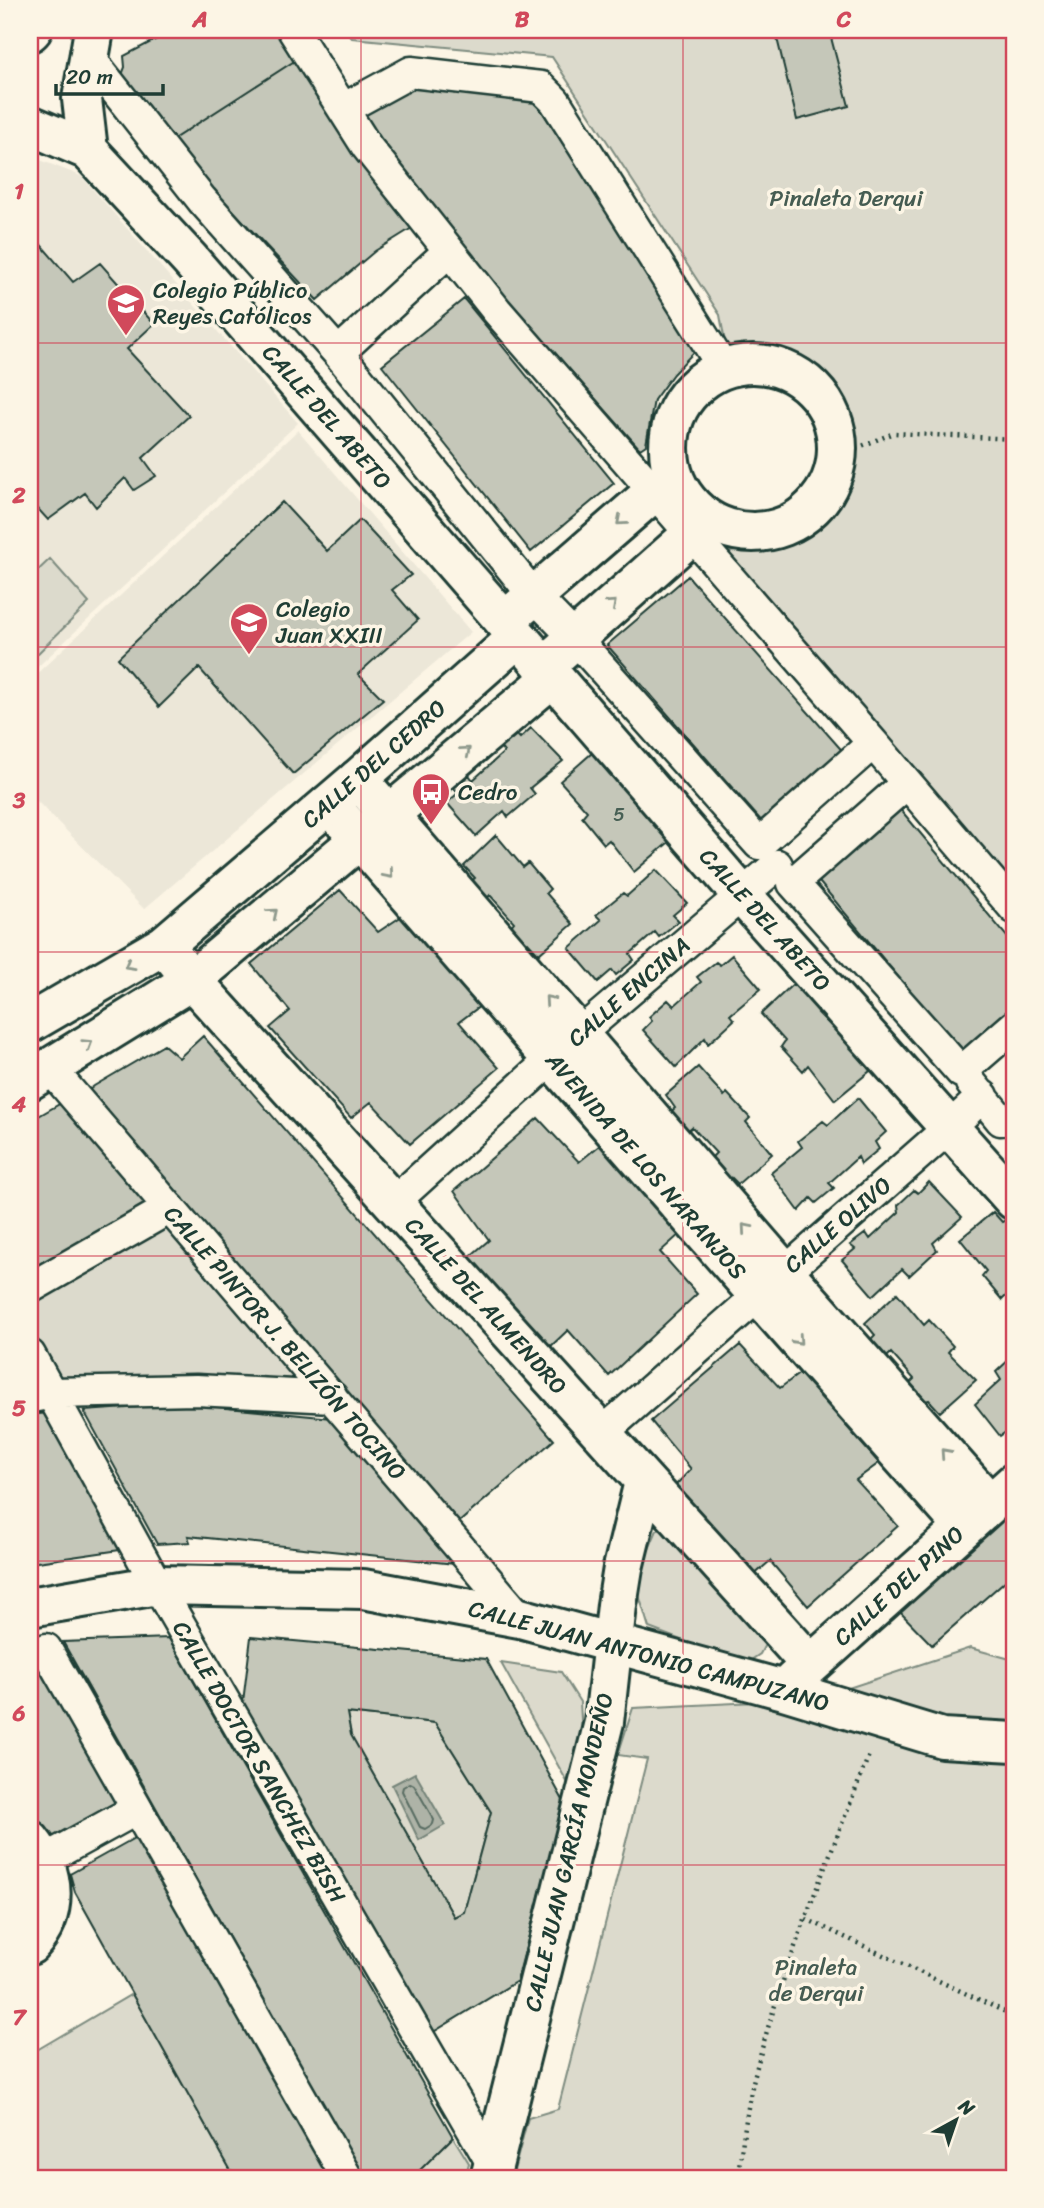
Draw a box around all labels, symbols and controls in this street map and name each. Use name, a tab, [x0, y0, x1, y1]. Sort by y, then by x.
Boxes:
text: A	[191, 0, 208, 40]
text: B	[515, 0, 530, 40]
text: C	[836, 0, 852, 40]
scale bar	[56, 52, 163, 96]
text: 20 m	[66, 58, 113, 96]
text: 1	[14, 171, 24, 212]
park label: Pinaleta Derqui	[769, 178, 923, 219]
place label: Colegio Público Reyes Católicos	[153, 270, 312, 337]
school or university icon: Colegio Público Reyes Católicos	[105, 282, 147, 337]
street label: CALLE DEL ABETO	[252, 335, 402, 499]
text: 2	[11, 475, 26, 516]
one-way arrow	[616, 513, 629, 525]
place label: Colegio Juan XXIII	[275, 589, 383, 656]
one-way arrow	[604, 600, 617, 613]
school or university icon: Colegio Juan XXIII	[228, 601, 270, 656]
street label: CALLE DEL CEDRO	[292, 689, 456, 839]
one-way arrow	[457, 747, 470, 759]
bus stop icon: Cedro	[410, 771, 452, 826]
place label: Cedro	[458, 772, 518, 813]
text: 3	[12, 780, 26, 821]
house number: 5	[613, 798, 625, 831]
street label: CALLE DEL ABETO	[689, 838, 841, 1002]
one-way arrow	[381, 866, 393, 879]
one-way arrow	[265, 908, 277, 921]
street label: CALLE ENCINA	[558, 926, 700, 1058]
one-way arrow	[124, 957, 137, 970]
one-way arrow	[545, 995, 557, 1008]
one-way arrow	[80, 1040, 93, 1053]
street label: AVENIDA DE LOS NARANJOS	[534, 1042, 757, 1290]
text: 4	[11, 1084, 27, 1125]
street label: CALLE OLIVO	[774, 1166, 902, 1284]
street label: CALLE PINTOR J. BELIZÓN TOCINO	[153, 1196, 417, 1490]
street label: CALLE DEL ALMENDRO	[394, 1207, 578, 1405]
one-way arrow	[742, 1223, 754, 1236]
one-way arrow	[790, 1332, 802, 1345]
text: 5	[12, 1388, 26, 1429]
one-way arrow	[941, 1448, 953, 1461]
street label: CALLE DEL PINO	[824, 1515, 974, 1657]
street label: CALLE JUAN ANTONIO CAMPUZANO	[464, 1588, 834, 1724]
street label: CALLE DOCTOR SANCHEZ BISH	[161, 1613, 357, 1911]
street label: CALLE JUAN GARCÍA MONDEÑO	[512, 1688, 626, 2016]
text: 6	[11, 1693, 26, 1734]
park label: Pinaleta de Derqui	[769, 1947, 864, 2014]
text: 7	[12, 1997, 27, 2038]
north arrow	[922, 2086, 992, 2156]
text: N	[950, 2090, 983, 2125]

